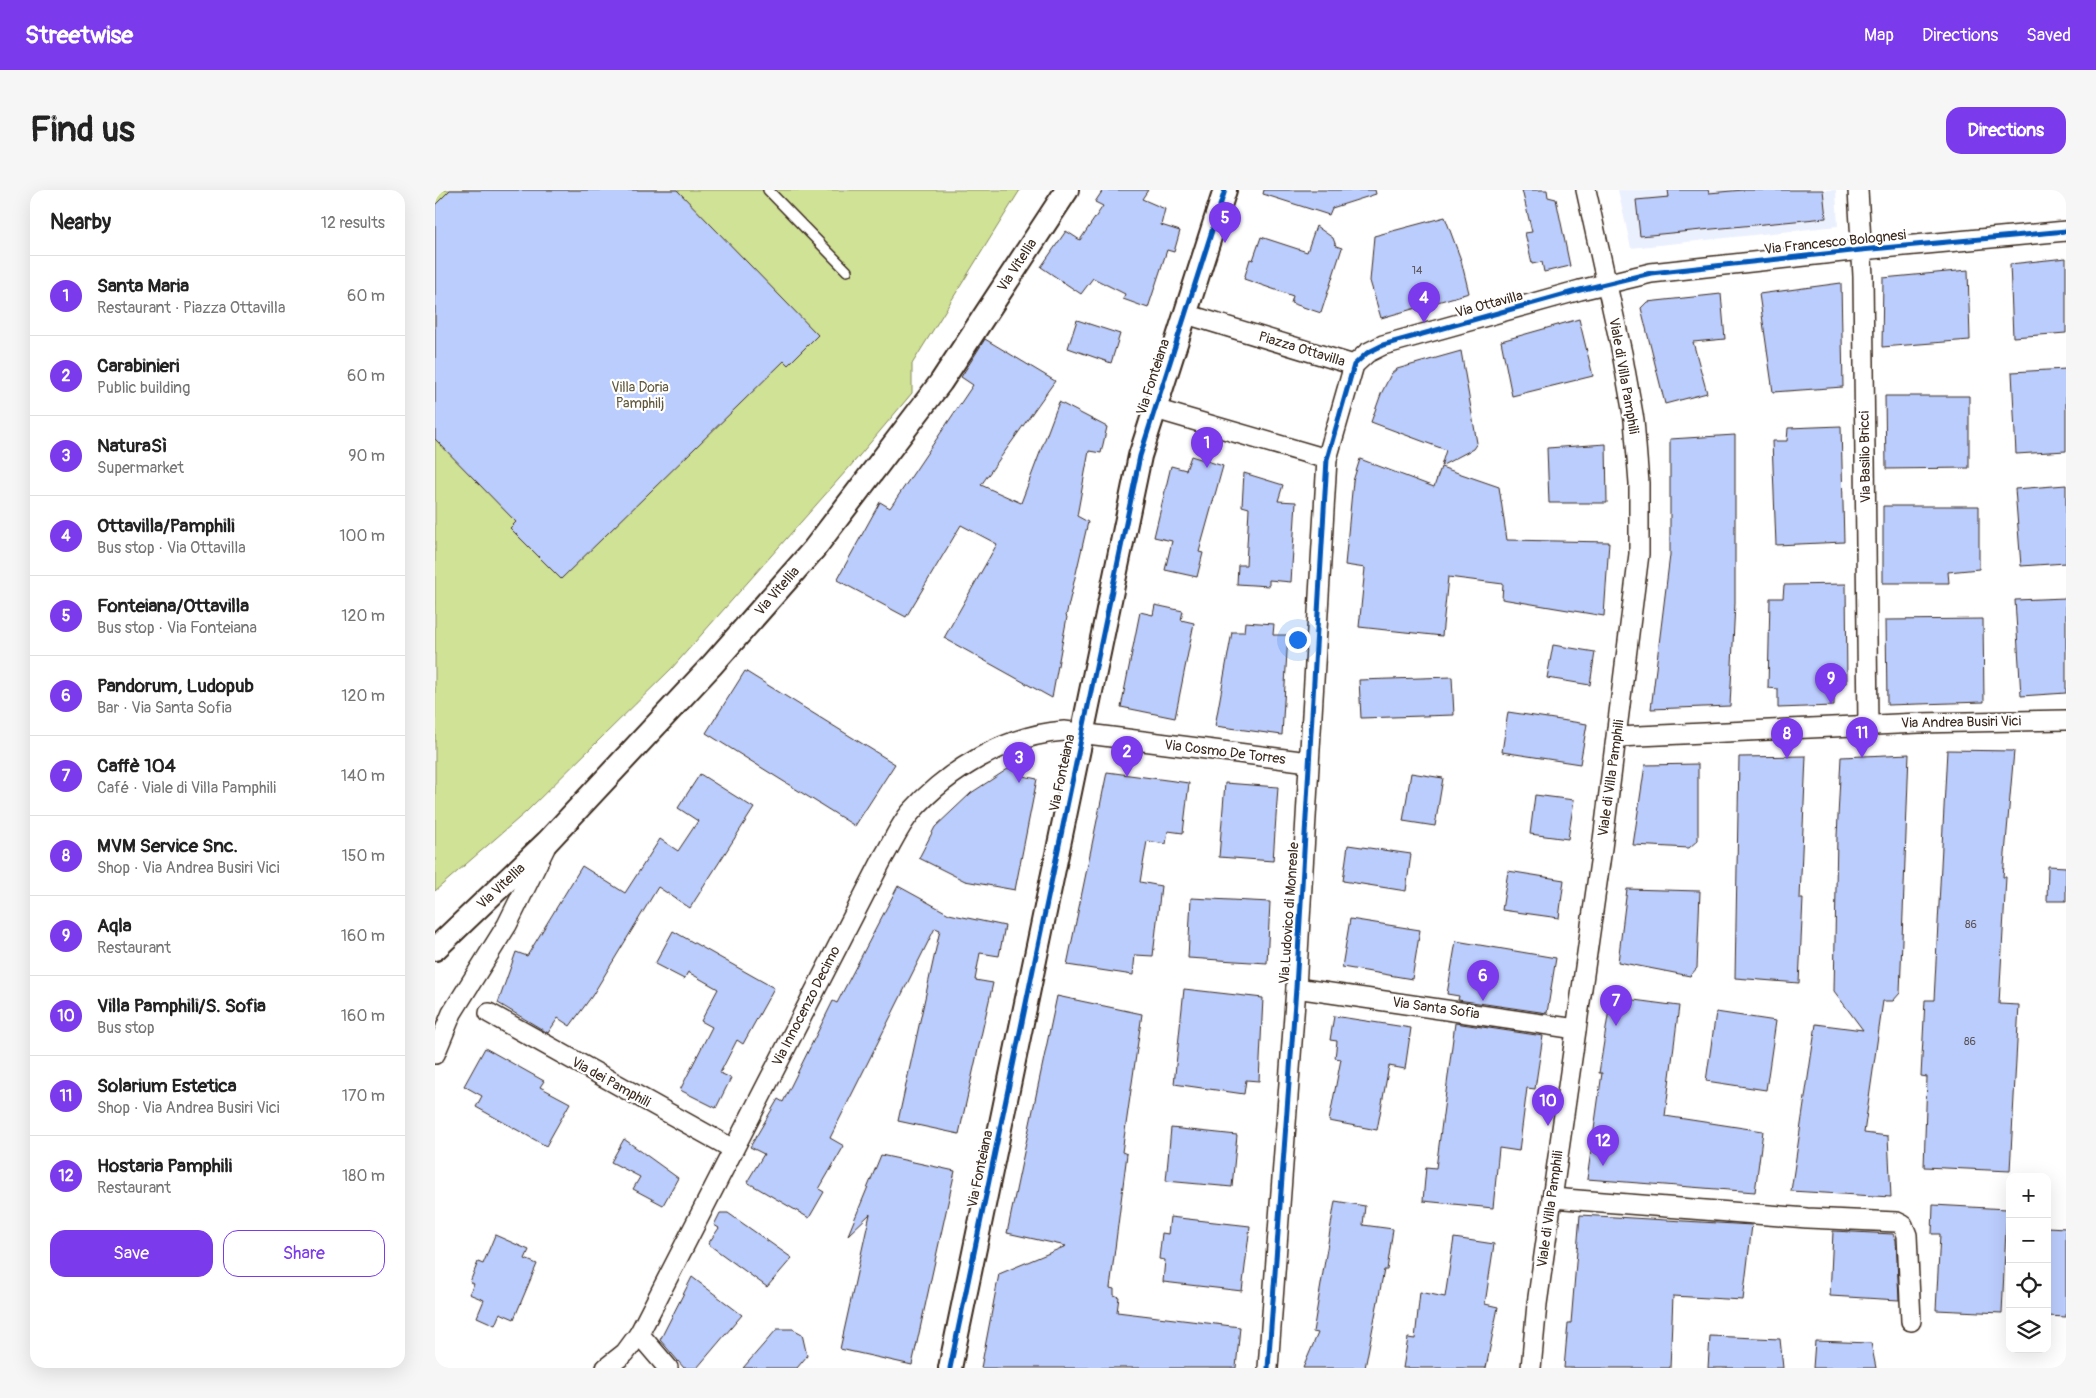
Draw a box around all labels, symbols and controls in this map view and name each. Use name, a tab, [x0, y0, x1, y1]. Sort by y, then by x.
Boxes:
text: Streetwise	[25, 21, 133, 50]
text: Map	[1864, 24, 1894, 47]
text: Directions	[1922, 24, 1998, 47]
text: Saved	[2026, 24, 2071, 47]
button: Directions	[1946, 107, 2066, 154]
text: Find us	[30, 108, 135, 152]
pin: 5	[1209, 202, 1241, 243]
text: Nearby	[50, 209, 111, 236]
text: 12 results	[321, 213, 385, 233]
street label: Via Francesco Bolognesi	[1763, 226, 1907, 258]
street label: Via Vitellia	[994, 235, 1040, 295]
house number: 14	[1412, 264, 1423, 277]
text: Santa Maria	[97, 274, 189, 298]
pin: 4	[1408, 282, 1440, 323]
text: 1	[63, 286, 69, 306]
text: 60 m	[347, 286, 385, 306]
street label: Via Ottavilla	[1453, 287, 1525, 321]
text: Restaurant · Piazza Ottavilla	[97, 298, 285, 318]
street label: Viale di Villa Pamphili	[1605, 316, 1643, 436]
street label: Piazza Ottavilla	[1257, 328, 1347, 370]
street label: Via Fonteiana	[1133, 337, 1173, 417]
text: Carabinieri	[97, 354, 179, 378]
text: 2	[62, 366, 70, 386]
text: 60 m	[347, 366, 385, 386]
text: Public building	[97, 378, 190, 398]
park label: Villa Doria Pamphilj	[611, 379, 669, 412]
street label: Via Basilio Bricci	[1856, 410, 1874, 503]
pin: 1	[1191, 427, 1223, 468]
text: NaturaSì	[97, 434, 166, 458]
text: 3	[62, 446, 70, 466]
text: 90 m	[348, 446, 385, 466]
text: Supermarket	[97, 458, 184, 478]
text: Ottavilla/Pamphili	[97, 514, 235, 538]
text: 4	[61, 526, 71, 546]
text: 100 m	[339, 526, 385, 546]
text: Bus stop · Via Ottavilla	[97, 538, 246, 558]
street label: Via Vitellia	[751, 563, 803, 619]
text: Fonteiana/Ottavilla	[97, 594, 249, 618]
text: 5	[62, 606, 70, 626]
text: 120 m	[341, 606, 385, 626]
text: Bus stop · Via Fonteiana	[97, 618, 257, 638]
your location	[1285, 627, 1311, 653]
pin: 9	[1815, 663, 1847, 704]
text: Pandorum, Ludopub	[97, 674, 254, 698]
text: 6	[61, 686, 71, 706]
text: 120 m	[341, 686, 385, 706]
text: Bar · Via Santa Sofia	[97, 698, 232, 718]
street label: Via Andrea Busiri Vici	[1901, 712, 2022, 732]
pin: 11	[1846, 717, 1878, 758]
street label: Viale di Villa Pamphili	[1594, 718, 1628, 838]
pin: 8	[1771, 718, 1803, 759]
street label: Via Fonteiana	[1045, 733, 1079, 813]
pin: 2	[1111, 736, 1143, 777]
street label: Via Cosmo De Torres	[1163, 736, 1287, 768]
pin: 3	[1003, 742, 1035, 783]
text: Caffè 104	[97, 754, 176, 778]
text: 7	[62, 766, 70, 786]
text: 140 m	[341, 766, 385, 786]
text: Café · Viale di Villa Pamphili	[97, 778, 276, 798]
text: MVM Service Snc.	[97, 834, 238, 858]
street label: Via Ludovico di Monreale	[1276, 841, 1302, 984]
text: 8	[62, 846, 70, 866]
text: 150 m	[341, 846, 385, 866]
text: Shop · Via Andrea Busiri Vici	[97, 858, 280, 878]
street label: Via Vitellia	[473, 859, 529, 913]
text: Aqla	[97, 914, 132, 938]
house number: 86	[1965, 918, 1977, 931]
text: 9	[62, 926, 70, 946]
text: 160 m	[341, 926, 385, 946]
text: Restaurant	[97, 938, 171, 958]
street label: Via Innocenzo Decimo	[768, 943, 844, 1069]
pin: 6	[1467, 960, 1499, 1001]
pin: 7	[1600, 985, 1632, 1026]
street label: Via Santa Sofia	[1391, 993, 1481, 1023]
text: Villa Pamphili/S. Sofia	[97, 994, 266, 1018]
text: 10	[57, 1006, 75, 1026]
text: 160 m	[341, 1006, 385, 1026]
text: Bus stop	[97, 1018, 155, 1038]
house number: 86	[1964, 1035, 1976, 1048]
street label: Via dei Pamphili	[569, 1053, 654, 1111]
text: Solarium Estetica	[97, 1074, 237, 1098]
pin: 10	[1532, 1085, 1564, 1126]
text: 11	[60, 1086, 72, 1106]
text: 170 m	[342, 1086, 385, 1106]
text: Shop · Via Andrea Busiri Vici	[97, 1098, 280, 1118]
pin: 12	[1587, 1125, 1619, 1166]
street label: Via Fonteiana	[963, 1129, 997, 1209]
street label: Viale di Villa Pamphili	[1533, 1149, 1567, 1269]
text: Hostaria Pamphili	[97, 1154, 232, 1178]
text: 12	[58, 1166, 74, 1186]
text: 180 m	[342, 1166, 385, 1186]
map controls	[2006, 1173, 2051, 1353]
button: +	[2006, 1173, 2051, 1218]
text: Restaurant	[97, 1178, 171, 1198]
button: −	[2006, 1218, 2051, 1263]
button: Save	[50, 1230, 213, 1277]
button: Share	[223, 1230, 385, 1277]
button: locate	[2006, 1263, 2051, 1308]
button: layers	[2006, 1308, 2051, 1353]

